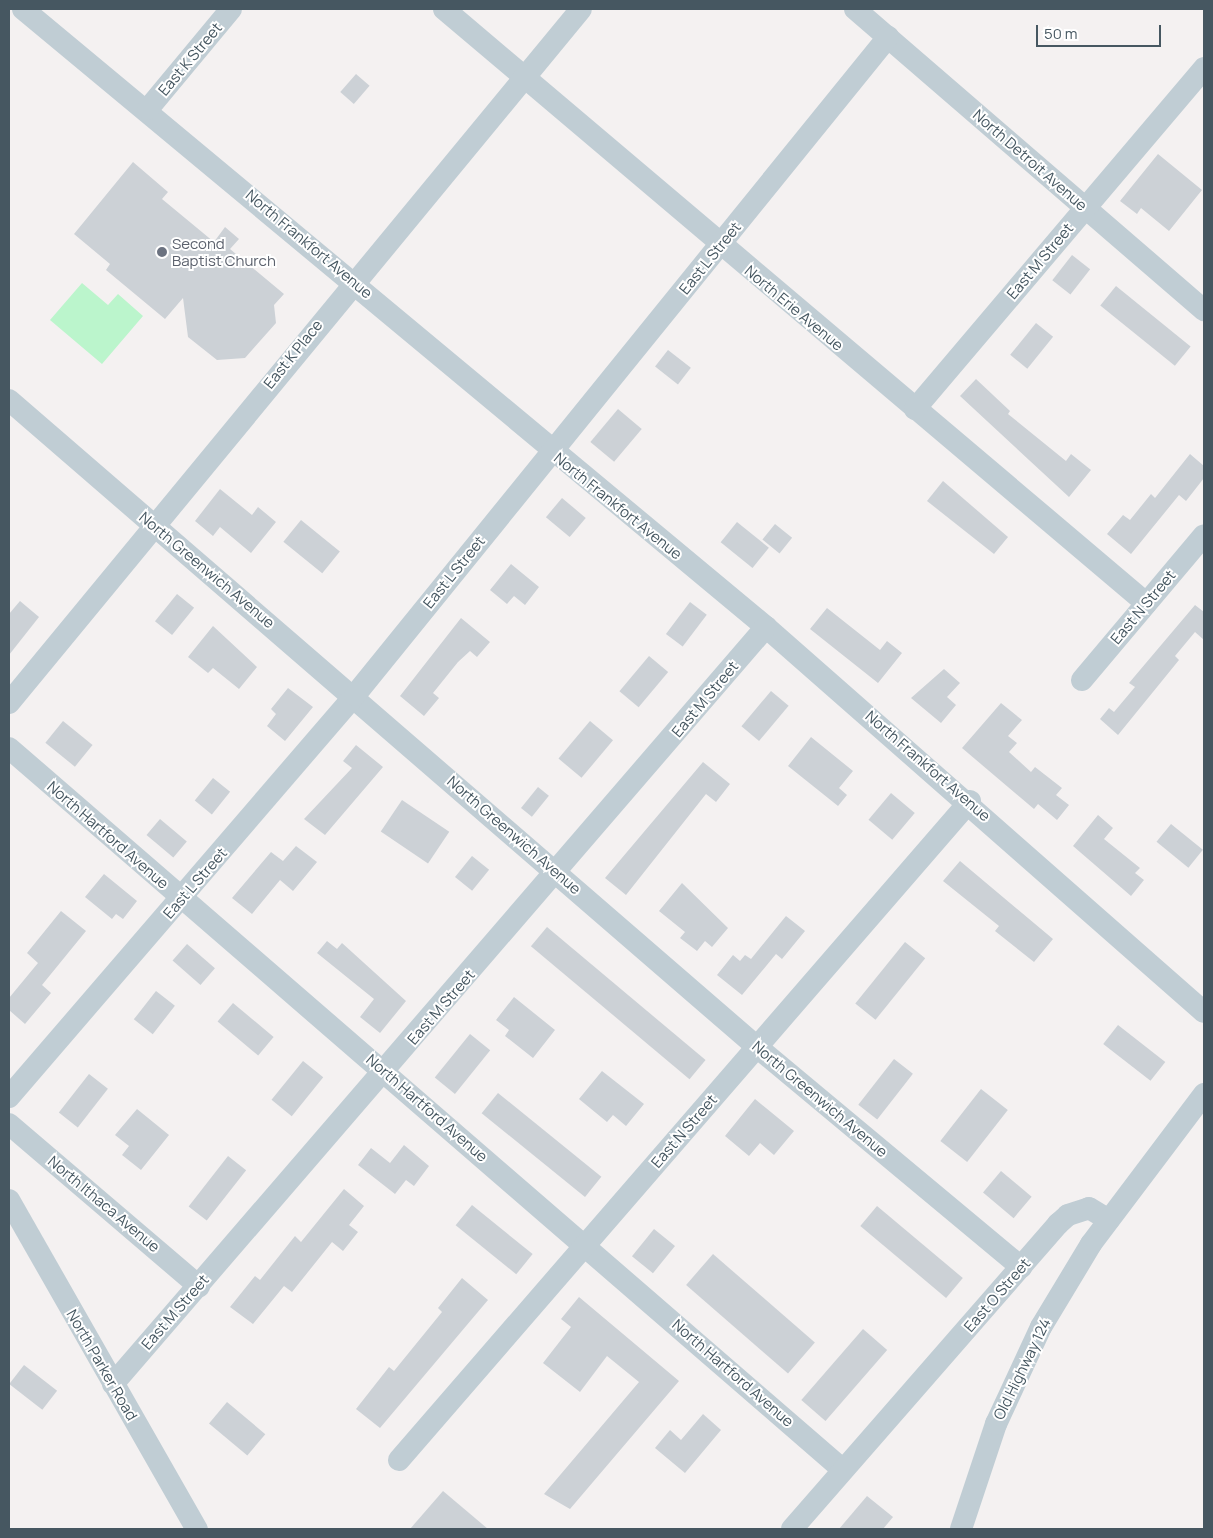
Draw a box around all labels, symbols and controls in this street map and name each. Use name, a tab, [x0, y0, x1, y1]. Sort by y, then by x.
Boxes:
scale bar	[1038, 15, 1163, 47]
street label: East K Street	[154, 19, 226, 99]
text: 50 m	[1044, 23, 1078, 44]
street label: North Detroit Avenue	[969, 106, 1091, 214]
street label: North Frankfort Avenue	[242, 186, 376, 302]
street label: East L Street	[675, 218, 745, 298]
street label: East M Street	[1003, 219, 1077, 303]
place label: Second Baptist Church	[172, 234, 276, 269]
marker: Second Baptist Church	[156, 246, 168, 258]
street label: North Erie Avenue	[741, 262, 847, 354]
street label: East K Place	[260, 316, 326, 392]
street label: North Frankfort Avenue	[550, 449, 686, 563]
street label: North Greenwich Avenue	[136, 508, 278, 632]
street label: East L Street	[419, 532, 489, 612]
street label: East N Street	[1107, 566, 1179, 648]
street label: East M Street	[668, 657, 742, 741]
street label: North Frankfort Avenue	[862, 707, 994, 825]
street label: North Greenwich Avenue	[444, 772, 584, 898]
street label: North Hartford Avenue	[44, 777, 172, 893]
street label: East L Street	[159, 844, 231, 922]
street label: East M Street	[404, 966, 478, 1048]
street label: North Greenwich Avenue	[749, 1037, 891, 1161]
street label: North Hartford Avenue	[363, 1050, 491, 1166]
street label: East N Street	[647, 1091, 721, 1171]
street label: North Ithaca Avenue	[45, 1152, 163, 1256]
street label: East O Street	[960, 1255, 1034, 1335]
street label: East M Street	[138, 1271, 212, 1353]
street label: North Parker Road	[63, 1306, 141, 1424]
street label: North Hartford Avenue	[669, 1315, 797, 1431]
street label: Old Highway 124	[990, 1315, 1054, 1423]

